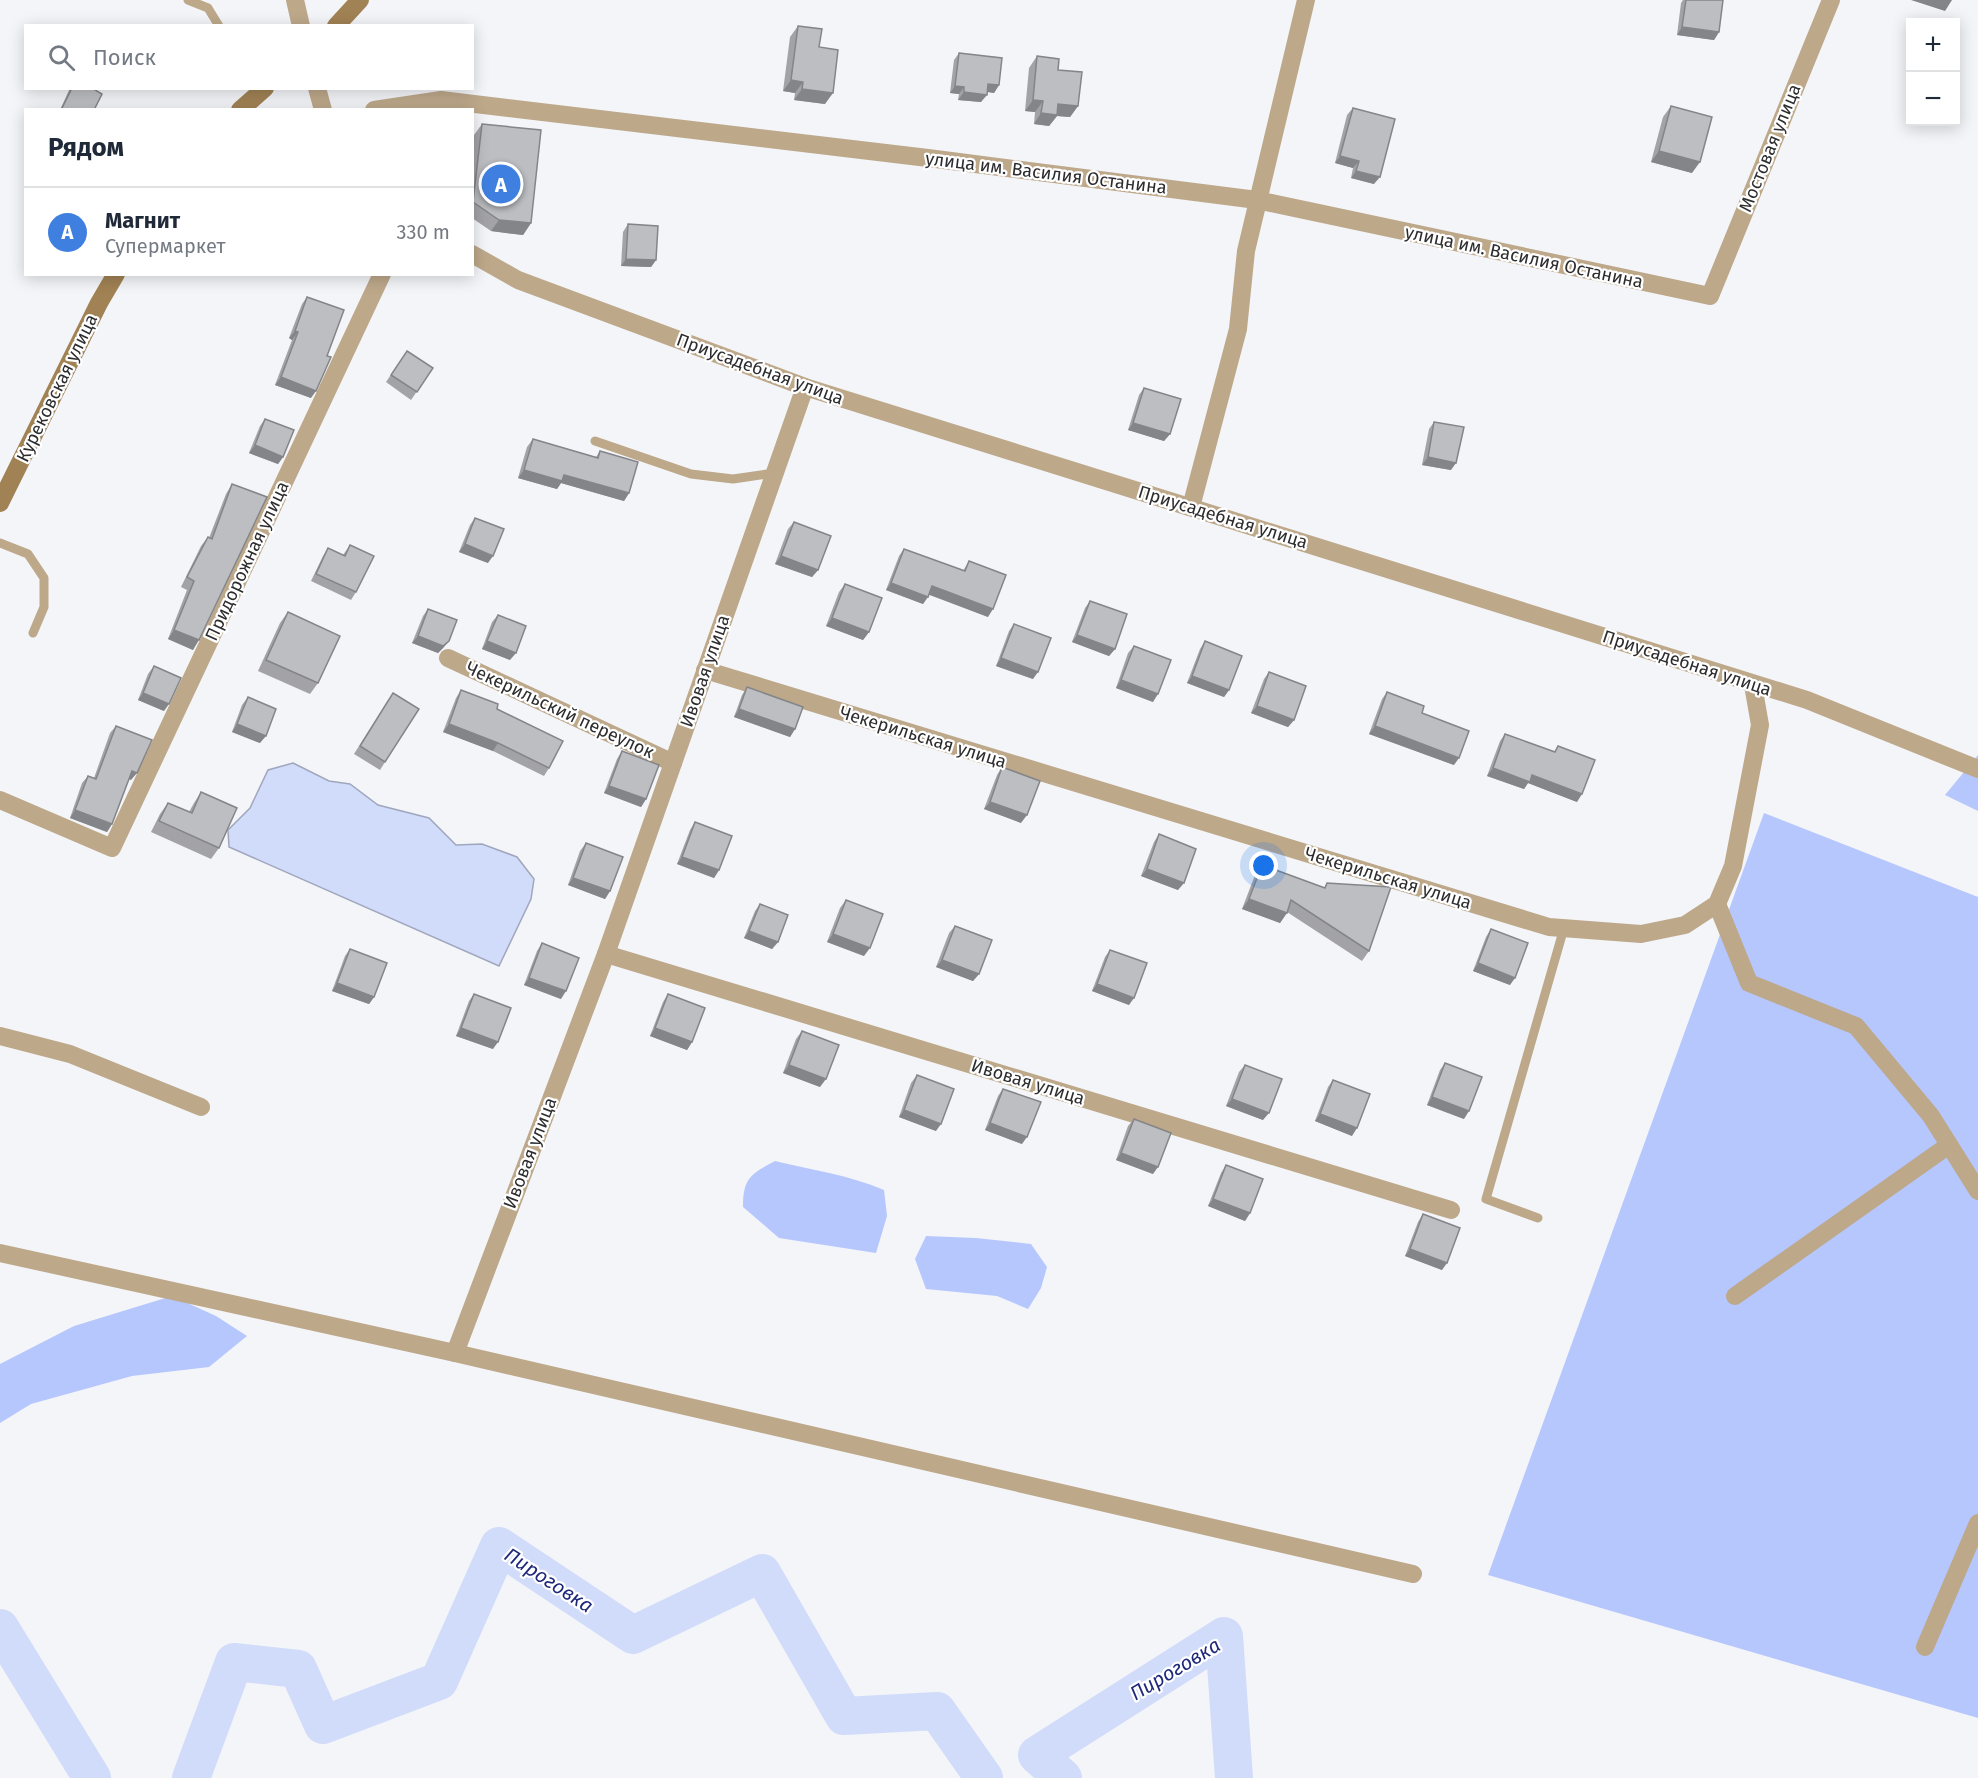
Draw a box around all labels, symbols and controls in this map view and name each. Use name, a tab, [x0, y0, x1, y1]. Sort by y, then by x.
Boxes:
map controls	[1906, 18, 1960, 126]
button: +	[1906, 18, 1960, 72]
search box	[24, 24, 474, 90]
icon: search	[45, 41, 78, 74]
text: Поиск	[93, 44, 156, 71]
button: −	[1906, 72, 1960, 126]
street label: Мостовая улица	[1734, 81, 1806, 215]
text: Рядом	[48, 132, 124, 163]
street label: улица им. Василия Останина	[924, 147, 1168, 199]
pin: A	[482, 162, 520, 207]
text: Магнит	[105, 207, 180, 234]
text: A	[62, 220, 73, 244]
text: 330 m	[396, 220, 450, 244]
street label: улица им. Василия Останина	[1403, 221, 1645, 293]
text: Супермаркет	[105, 234, 225, 258]
street label: Курековская улица	[12, 310, 102, 466]
street label: Приусадебная улица	[673, 329, 847, 409]
street label: Придорожная улица	[200, 478, 294, 644]
street label: Приусадебная улица	[1136, 481, 1310, 553]
street label: Ивовая улица	[675, 612, 735, 730]
street label: Приусадебная улица	[1600, 625, 1774, 701]
street label: Чекерильский переулок	[462, 657, 658, 764]
street label: Чекерильская улица	[837, 701, 1009, 773]
street label: Чекерильская улица	[1302, 842, 1474, 914]
your location	[1249, 851, 1278, 880]
street label: Ивовая улица	[969, 1054, 1087, 1110]
street label: Ивовая улица	[499, 1094, 561, 1212]
water label: Пироговка	[500, 1542, 598, 1618]
water label: Пироговка	[1125, 1633, 1225, 1705]

